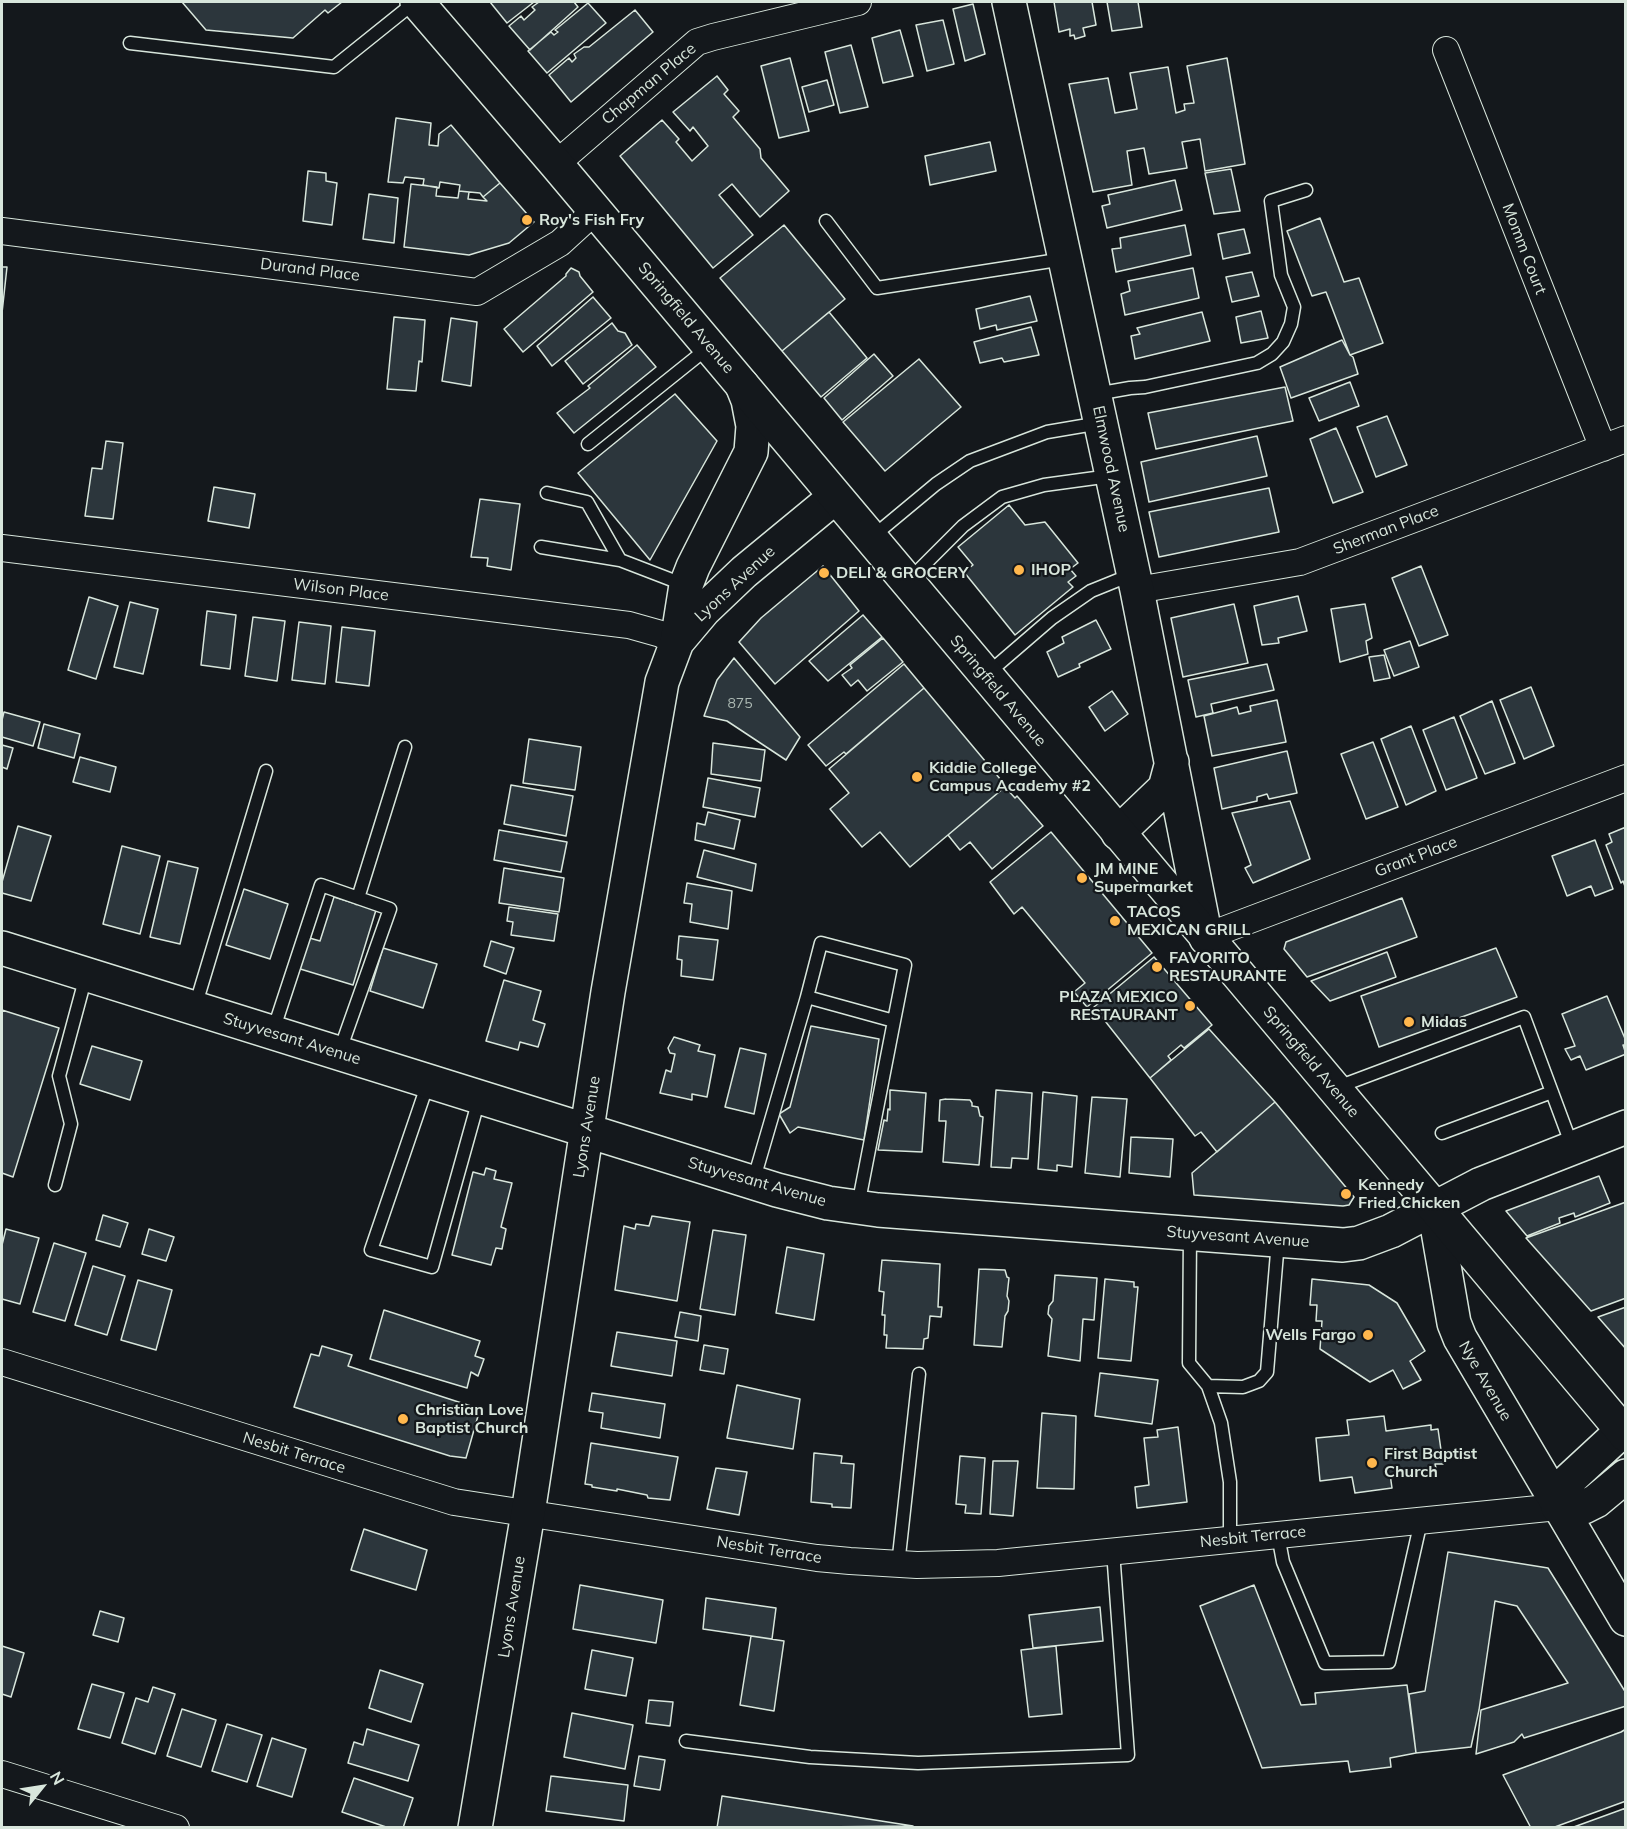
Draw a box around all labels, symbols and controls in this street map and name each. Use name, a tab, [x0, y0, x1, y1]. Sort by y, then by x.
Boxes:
street label: Chapman Place	[598, 39, 700, 129]
street label: Momm Court	[1498, 201, 1550, 297]
place label: Roy's Fish Fry	[539, 210, 644, 230]
marker: Roy's Fish Fry	[520, 213, 534, 227]
street label: Durand Place	[259, 254, 361, 286]
street label: Springfield Avenue	[634, 258, 738, 378]
street label: Elmwood Avenue	[1088, 404, 1134, 534]
street label: Sherman Place	[1331, 501, 1441, 559]
street label: Lyons Avenue	[691, 542, 779, 626]
place label: IHOP	[1031, 560, 1071, 580]
place label: DELI & GROCERY	[836, 563, 968, 583]
marker: IHOP	[1012, 563, 1026, 577]
marker: DELI & GROCERY	[817, 566, 831, 580]
street label: Wilson Place	[292, 575, 390, 605]
street label: Springfield Avenue	[946, 631, 1050, 751]
house number: 875	[727, 696, 753, 712]
place label: Kiddie College Campus Academy #2	[929, 758, 1091, 796]
marker: Kiddie College Campus Academy #2	[910, 770, 924, 784]
street label: Grant Place	[1372, 833, 1460, 881]
place label: JM MINE Supermarket	[1094, 859, 1193, 897]
marker: JM MINE Supermarket	[1075, 871, 1089, 885]
place label: TACOS MEXICAN GRILL	[1127, 902, 1250, 940]
marker: TACOS MEXICAN GRILL	[1108, 914, 1122, 928]
place label: FAVORITO RESTAURANTE	[1169, 948, 1287, 986]
marker: FAVORITO RESTAURANTE	[1150, 960, 1164, 974]
place label: PLAZA MEXICO RESTAURANT	[1059, 987, 1178, 1025]
marker: PLAZA MEXICO RESTAURANT	[1183, 999, 1197, 1013]
street label: Springfield Avenue	[1259, 1002, 1363, 1122]
street label: Stuyvesant Avenue	[221, 1009, 363, 1069]
place label: Midas	[1421, 1012, 1467, 1032]
marker: Midas	[1402, 1015, 1416, 1029]
street label: Lyons Avenue	[569, 1075, 605, 1179]
street label: Stuyvesant Avenue	[686, 1153, 828, 1211]
place label: Kennedy Fried Chicken	[1358, 1175, 1460, 1213]
marker: Kennedy Fried Chicken	[1339, 1187, 1353, 1201]
street label: Stuyvesant Avenue	[1166, 1222, 1310, 1252]
place label: Wells Fargo	[1265, 1325, 1356, 1345]
marker: Wells Fargo	[1361, 1328, 1375, 1342]
street label: Nye Avenue	[1454, 1338, 1516, 1424]
place label: Christian Love Baptist Church	[415, 1400, 528, 1438]
marker: Christian Love Baptist Church	[396, 1412, 410, 1426]
street label: Nesbit Terrace	[240, 1428, 348, 1478]
place label: First Baptist Church	[1384, 1444, 1477, 1482]
marker: First Baptist Church	[1365, 1456, 1379, 1470]
street label: Nesbit Terrace	[1199, 1522, 1307, 1552]
street label: Nesbit Terrace	[715, 1532, 823, 1568]
street label: Lyons Avenue	[494, 1555, 530, 1659]
north arrow	[12, 1757, 72, 1817]
text: N	[46, 1768, 69, 1788]

